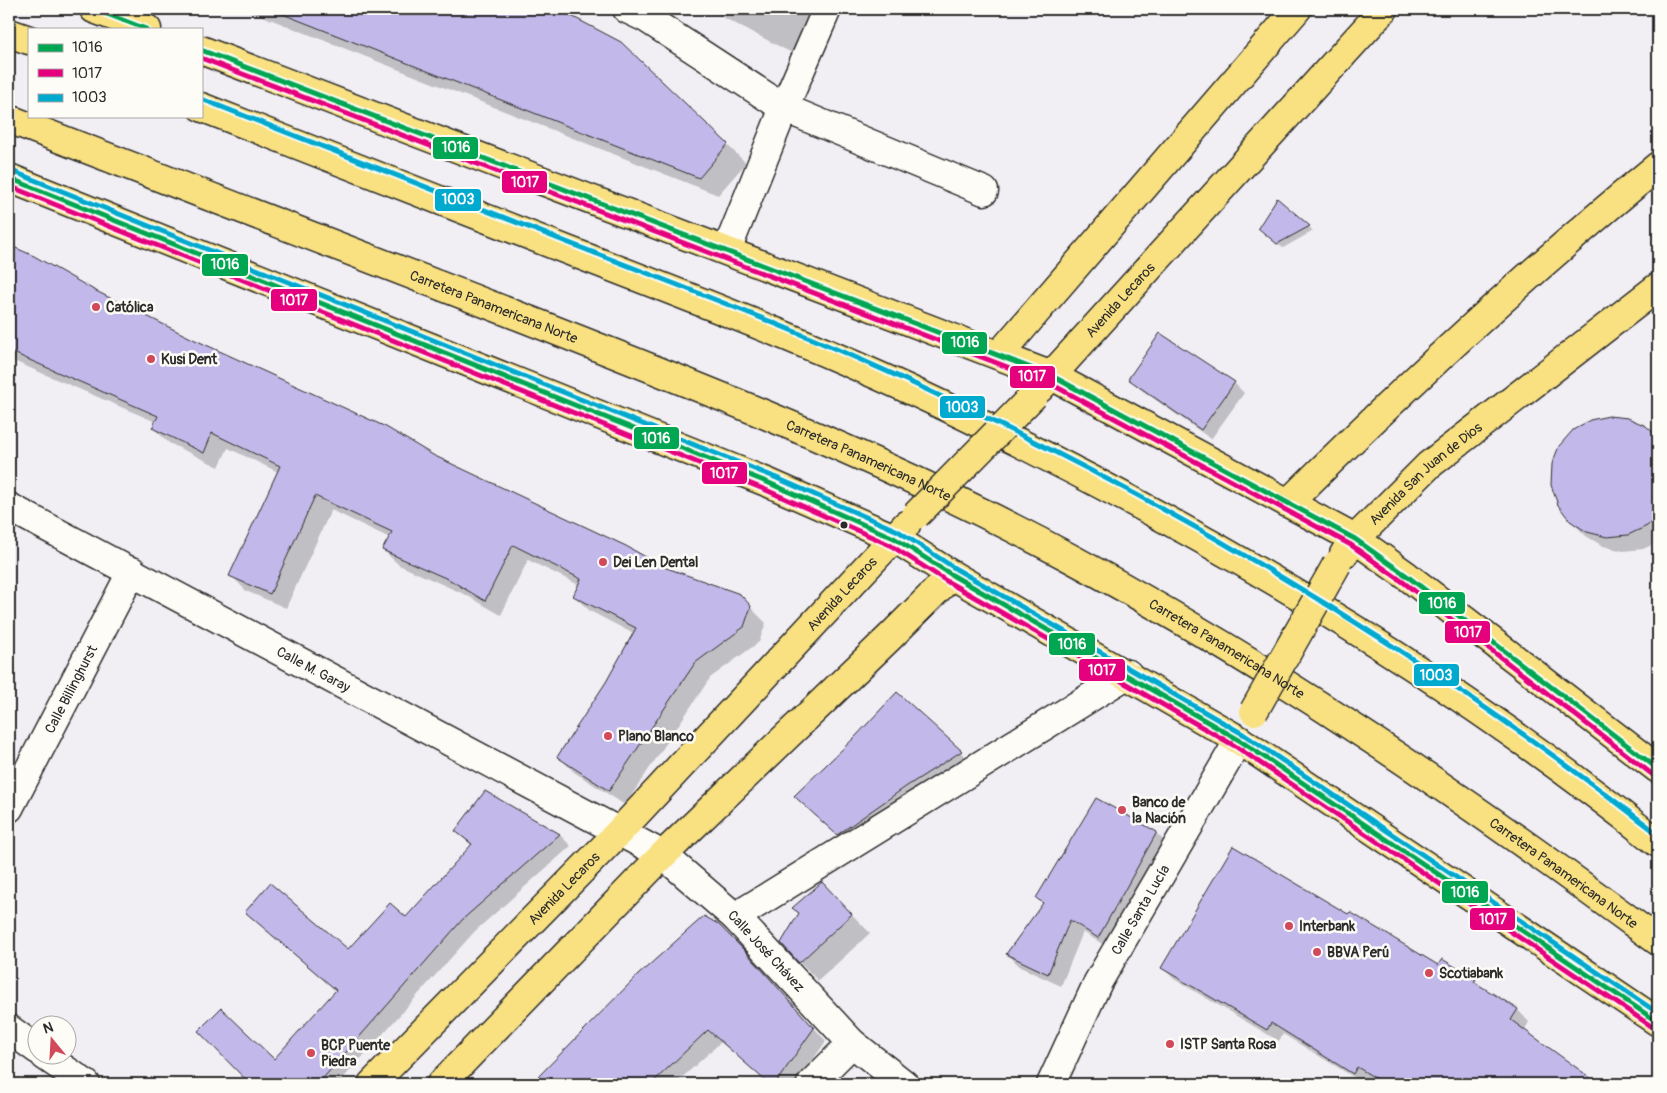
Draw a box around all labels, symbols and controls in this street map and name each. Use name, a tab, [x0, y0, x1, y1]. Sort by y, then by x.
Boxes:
legend	[28, 28, 202, 118]
text: 1016	[72, 38, 103, 57]
text: 1017	[72, 64, 102, 83]
text: 1003	[72, 88, 107, 107]
line badge: 1016	[432, 136, 479, 160]
text: 1016	[442, 139, 470, 156]
line badge: 1017	[501, 170, 548, 194]
text: 1017	[511, 174, 540, 191]
line badge: 1003	[434, 188, 482, 212]
text: 1003	[442, 191, 474, 208]
line badge: 1016	[201, 253, 249, 277]
text: 1016	[211, 256, 239, 273]
street label: Avenida Lecaros	[1082, 258, 1159, 341]
street label: Carretera Panamericana Norte	[408, 266, 580, 347]
line badge: 1017	[270, 288, 318, 312]
text: 1017	[280, 292, 309, 309]
place label: Católica	[106, 299, 154, 316]
marker: Católica	[90, 301, 102, 313]
line badge: 1016	[941, 331, 988, 355]
text: 1016	[951, 334, 979, 351]
place label: Kusi Dent	[161, 351, 217, 368]
marker: Kusi Dent	[145, 353, 157, 365]
line badge: 1017	[1009, 365, 1056, 389]
text: 1017	[1018, 368, 1047, 385]
line badge: 1003	[939, 395, 986, 419]
text: 1003	[946, 399, 978, 416]
street label: Carretera Panamericana Norte	[784, 416, 954, 505]
street label: Avenida San Juan de Dios	[1365, 418, 1486, 529]
line badge: 1016	[633, 426, 680, 450]
text: 1016	[642, 430, 670, 447]
line badge: 1017	[701, 461, 748, 485]
text: 1017	[710, 465, 739, 482]
unlabelled marker	[839, 520, 849, 530]
street label: Avenida Lecaros	[803, 553, 881, 634]
place label: Dei Len Dental	[613, 554, 698, 571]
marker: Dei Len Dental	[597, 556, 609, 568]
line badge: 1016	[1418, 591, 1466, 615]
street label: Carretera Panamericana Norte	[1146, 595, 1308, 702]
text: 1016	[1428, 595, 1456, 612]
line badge: 1017	[1444, 620, 1491, 644]
text: 1017	[1454, 624, 1483, 641]
line badge: 1016	[1048, 632, 1096, 656]
text: 1016	[1058, 636, 1086, 653]
street label: Calle Billinghurst	[41, 642, 101, 736]
street label: Calle M. Garay	[274, 643, 353, 696]
line badge: 1017	[1078, 658, 1126, 682]
text: 1017	[1088, 662, 1117, 679]
line badge: 1003	[1413, 663, 1460, 687]
text: 1003	[1420, 667, 1452, 684]
place label: Plano Blanco	[618, 728, 694, 745]
marker: Plano Blanco	[602, 730, 614, 742]
place label: Banco de la Nación	[1132, 794, 1187, 827]
marker: Banco de la Nación	[1116, 804, 1128, 816]
street label: Carretera Panamericana Norte	[1486, 814, 1641, 932]
street label: Avenida Lecaros	[524, 848, 604, 928]
street label: Calle Santa Lucía	[1107, 862, 1173, 958]
line badge: 1016	[1441, 880, 1489, 904]
text: 1016	[1451, 884, 1479, 901]
street label: Calle José Chávez	[725, 906, 808, 995]
line badge: 1017	[1469, 907, 1516, 931]
text: 1017	[1479, 911, 1508, 928]
place label: Interbank	[1299, 918, 1355, 935]
marker: Interbank	[1283, 920, 1295, 932]
place label: BBVA Perú	[1327, 944, 1389, 961]
marker: BBVA Perú	[1311, 946, 1323, 958]
place label: Scotiabank	[1439, 965, 1503, 982]
marker: Scotiabank	[1423, 967, 1435, 979]
north arrow	[28, 1016, 78, 1066]
text: N	[41, 1019, 55, 1038]
place label: ISTP Santa Rosa	[1180, 1036, 1277, 1053]
place label: BCP Puente Piedra	[321, 1037, 391, 1070]
marker: ISTP Santa Rosa	[1164, 1038, 1176, 1050]
marker: BCP Puente Piedra	[305, 1047, 317, 1059]

